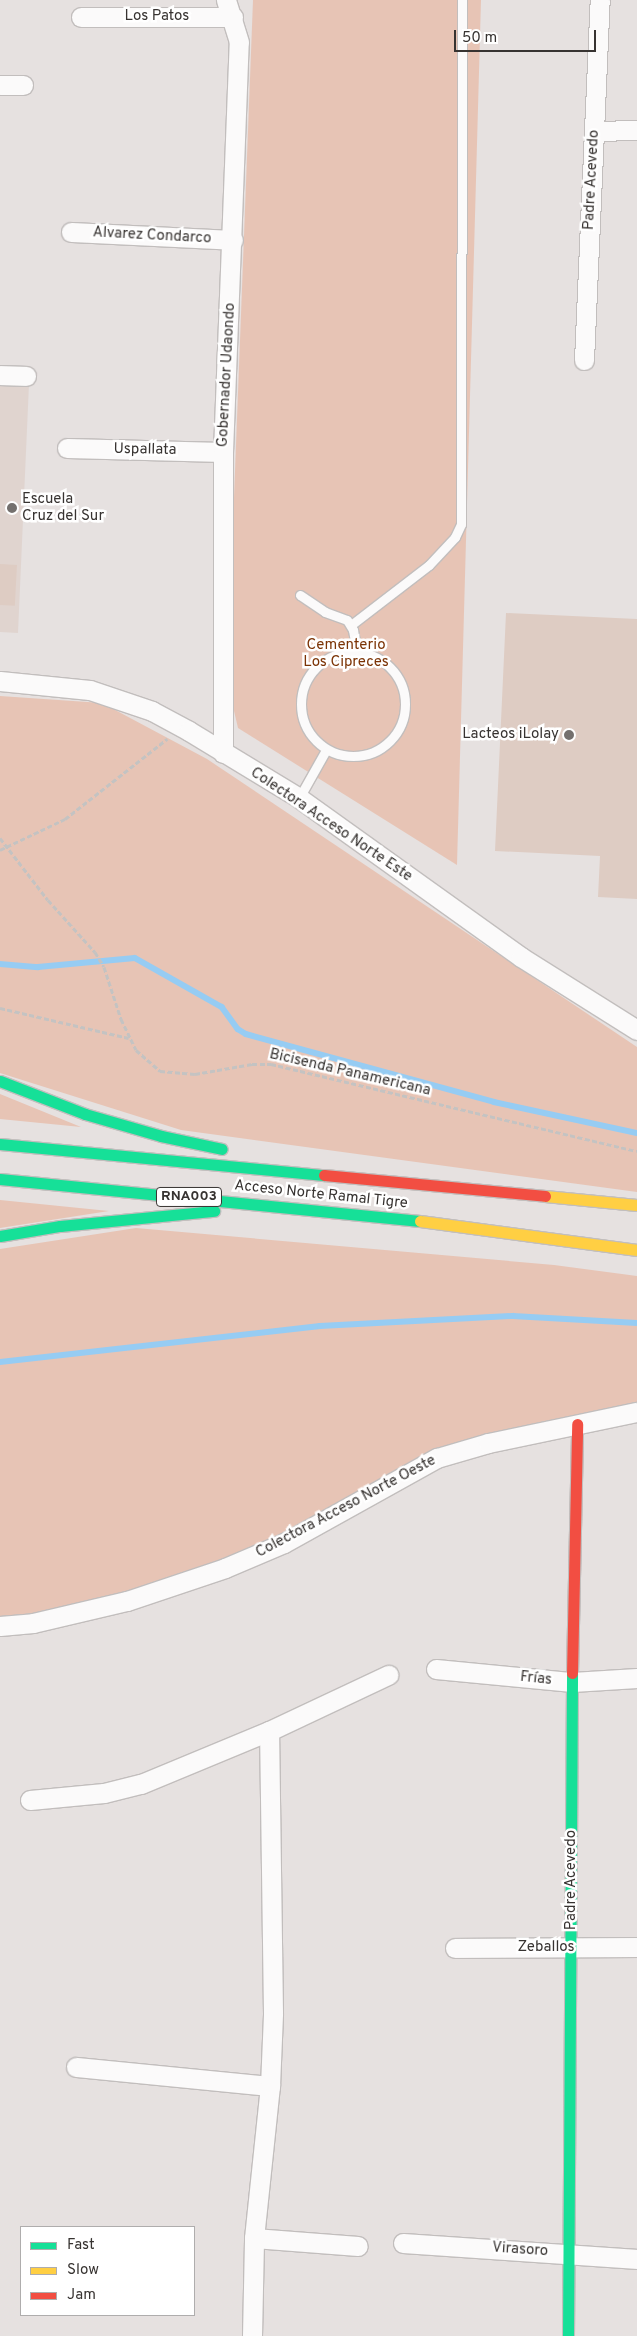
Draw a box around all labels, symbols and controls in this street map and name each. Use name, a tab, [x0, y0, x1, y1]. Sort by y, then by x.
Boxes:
street label: Los Patos	[125, 8, 189, 26]
scale bar	[457, 20, 600, 52]
text: 50 m	[462, 29, 497, 48]
street label: Padre Acevedo	[580, 129, 604, 231]
street label: Alvarez Condarco	[92, 224, 212, 248]
street label: Gobernador Udaondo	[214, 302, 240, 448]
street label: Uspallata	[113, 440, 177, 460]
place label: Escuela Cruz del Sur	[22, 490, 104, 525]
marker: Escuela Cruz del Sur	[6, 502, 18, 514]
park label: Cementerio Los Cipreces	[303, 636, 389, 671]
place label: Lacteos iLolay	[462, 726, 559, 744]
marker: Lacteos iLolay	[563, 729, 575, 741]
street label: Colectora Acceso Norte Este	[246, 764, 416, 886]
street label: Bicisenda Panamericana	[268, 1046, 432, 1100]
street label: Acceso Norte Ramal Tigre	[233, 1177, 409, 1213]
road number: RNA003	[155, 1186, 223, 1208]
street label: Colectora Acceso Norte Oeste	[253, 1452, 439, 1562]
street label: Frías	[519, 1668, 553, 1690]
street label: Padre Acevedo	[563, 1830, 581, 1930]
street label: Zeballos	[517, 1939, 575, 1957]
legend	[20, 2226, 195, 2316]
text: Fast	[67, 2236, 95, 2255]
street label: Virasoro	[491, 2239, 549, 2261]
text: Slow	[67, 2261, 99, 2280]
text: Jam	[67, 2286, 96, 2305]

